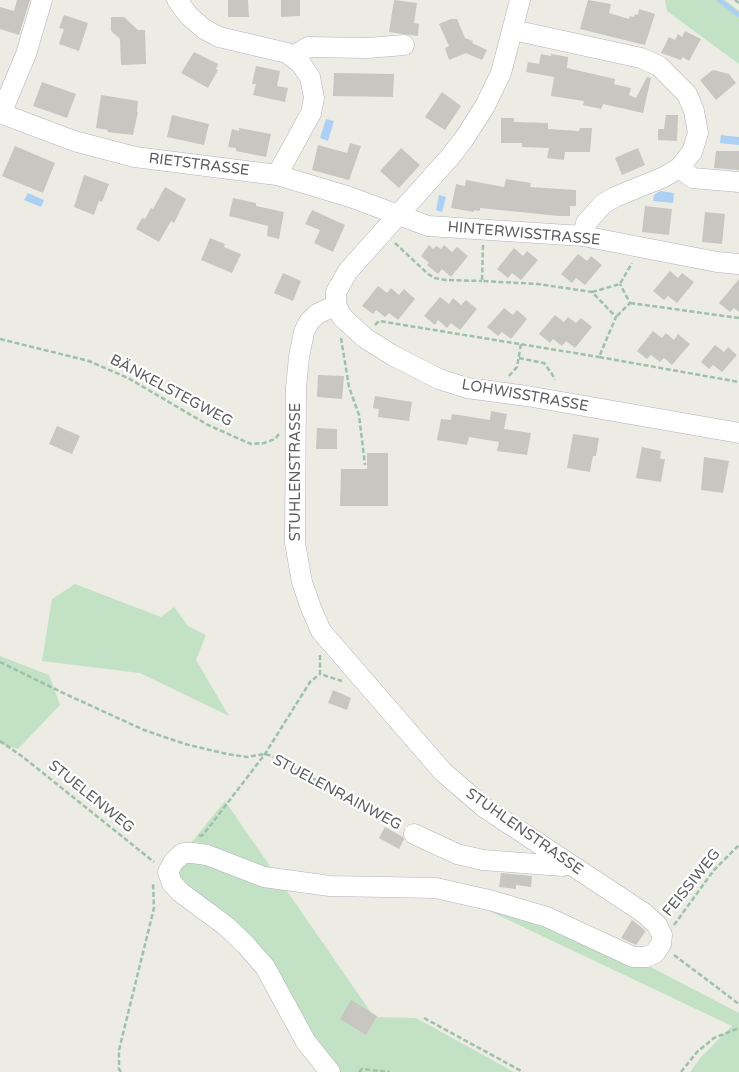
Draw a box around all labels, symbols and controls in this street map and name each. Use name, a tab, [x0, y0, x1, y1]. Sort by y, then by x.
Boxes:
street label: RIETSTRASSE	[148, 150, 250, 180]
street label: HINTERWISSTRASSE	[447, 218, 601, 250]
street label: BÄNKELSTEGWEG	[107, 351, 235, 431]
street label: LOHWISSTRASSE	[460, 376, 590, 416]
street label: STUHLENSTRASSE	[287, 403, 305, 541]
street label: STUELENRAINWEG	[270, 751, 404, 835]
street label: STUELENWEG	[45, 757, 137, 837]
street label: STUHLENSTRASSE	[462, 785, 586, 879]
street label: FEISSIWEG	[659, 846, 725, 920]

